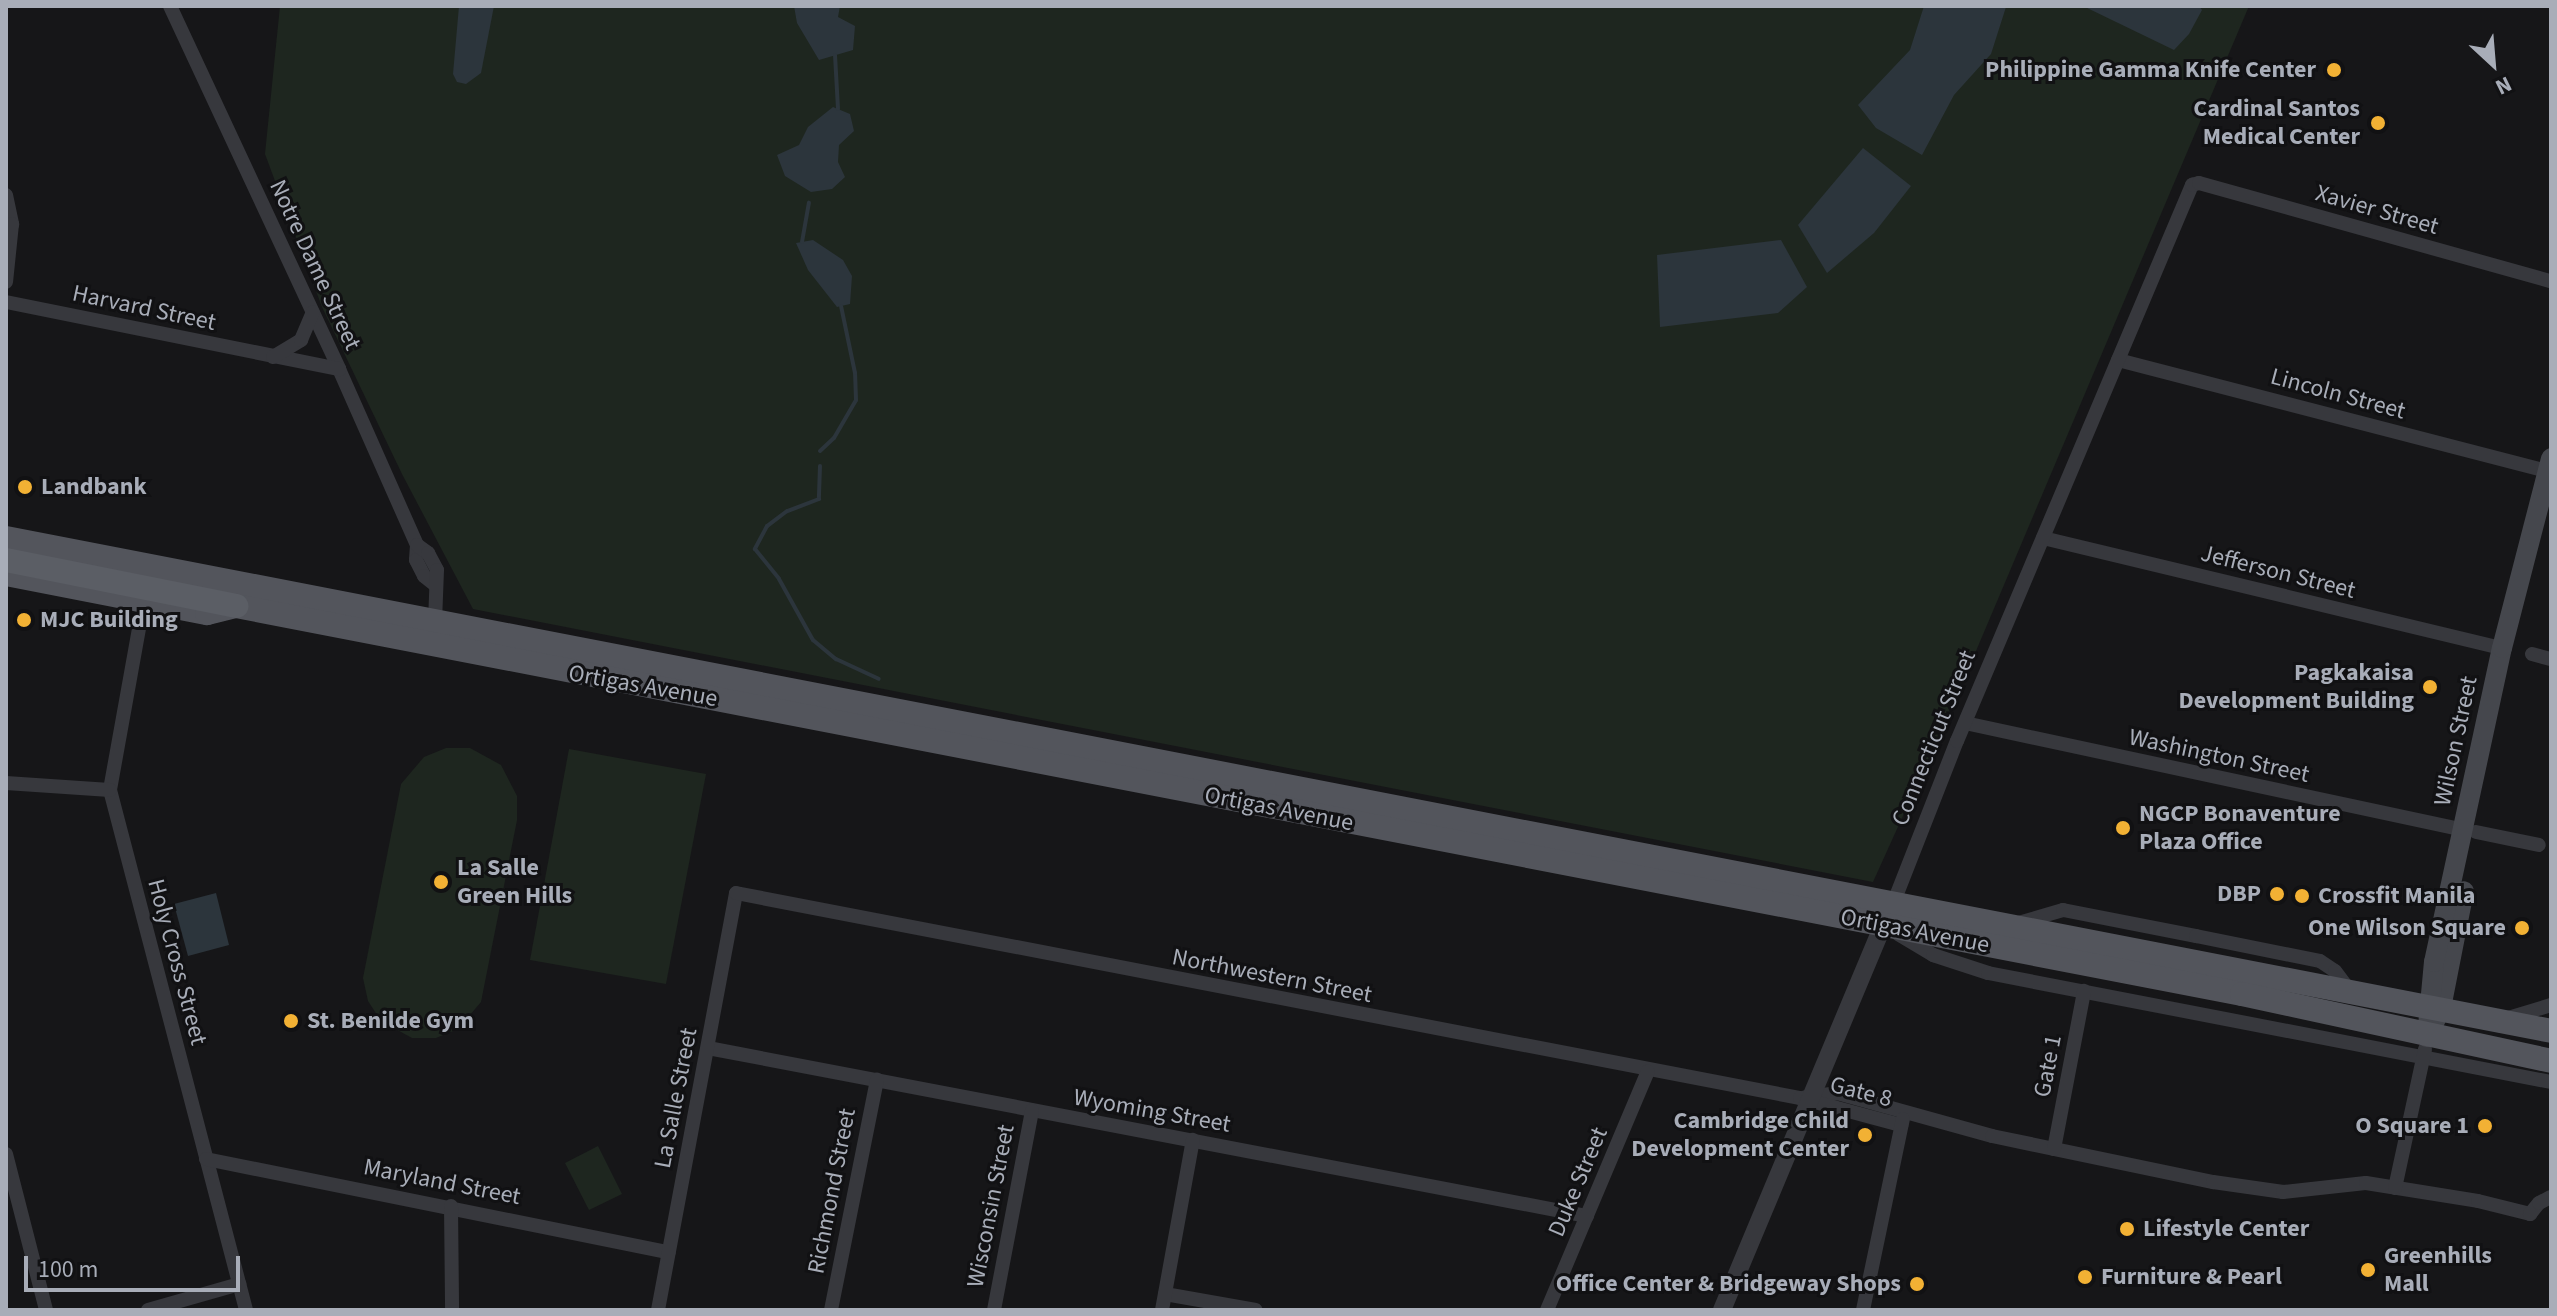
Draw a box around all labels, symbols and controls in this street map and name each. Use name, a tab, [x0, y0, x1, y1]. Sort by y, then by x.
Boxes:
north arrow	[2453, 24, 2533, 104]
place label: Philippine Gamma Knife Center	[1985, 56, 2316, 84]
marker: Philippine Gamma Knife Center	[2323, 59, 2345, 81]
text: N	[2490, 68, 2517, 103]
place label: Cardinal Santos Medical Center	[2193, 95, 2360, 151]
marker: Cardinal Santos Medical Center	[2367, 112, 2389, 134]
street label: Notre Dame Street	[263, 175, 367, 355]
street label: Xavier Street	[2312, 179, 2442, 241]
street label: Harvard Street	[70, 279, 218, 337]
street label: Lincoln Street	[2267, 362, 2409, 426]
place label: Landbank	[41, 473, 147, 501]
marker: Landbank	[16, 478, 34, 496]
street label: Jefferson Street	[2198, 539, 2358, 605]
place label: MJC Building	[40, 606, 178, 634]
marker: MJC Building	[15, 611, 33, 629]
street label: Connecticut Street	[1886, 646, 1982, 830]
street label: Ortigas Avenue	[566, 659, 720, 713]
place label: Pagkakaisa Development Building	[2178, 659, 2414, 715]
street label: Wilson Street	[2428, 673, 2484, 809]
marker: Pagkakaisa Development Building	[2421, 678, 2439, 696]
street label: Washington Street	[2126, 723, 2312, 789]
street label: Ortigas Avenue	[1202, 780, 1356, 838]
place label: NGCP Bonaventure Plaza Office	[2139, 800, 2341, 856]
marker: NGCP Bonaventure Plaza Office	[2114, 819, 2132, 837]
place label: La Salle Green Hills	[457, 854, 572, 910]
marker: La Salle Green Hills	[432, 873, 450, 891]
street label: Holy Cross Street	[141, 876, 213, 1048]
place label: DBP	[2217, 880, 2261, 908]
place label: Crossfit Manila	[2318, 882, 2475, 910]
marker: DBP	[2268, 885, 2286, 903]
marker: Crossfit Manila	[2293, 887, 2311, 905]
street label: Ortigas Avenue	[1838, 902, 1992, 960]
place label: One Wilson Square	[2308, 914, 2506, 942]
marker: One Wilson Square	[2513, 919, 2531, 937]
street label: Northwestern Street	[1170, 943, 1374, 1009]
place label: St. Benilde Gym	[307, 1007, 474, 1035]
marker: St. Benilde Gym	[282, 1012, 300, 1030]
street label: La Salle Street	[648, 1025, 704, 1171]
street label: Gate 1	[2028, 1032, 2068, 1100]
street label: Gate 8	[1827, 1070, 1895, 1114]
street label: Wyoming Street	[1071, 1083, 1233, 1139]
street label: Richmond Street	[802, 1106, 862, 1276]
place label: Cambridge Child Development Center	[1631, 1107, 1849, 1163]
place label: O Square 1	[2355, 1112, 2469, 1140]
marker: O Square 1	[2476, 1117, 2494, 1135]
street label: Wisconsin Street	[961, 1122, 1021, 1290]
street label: Duke Street	[1542, 1123, 1614, 1241]
marker: Cambridge Child Development Center	[1856, 1126, 1874, 1144]
street label: Maryland Street	[361, 1153, 523, 1211]
place label: Lifestyle Center	[2143, 1215, 2309, 1243]
marker: Lifestyle Center	[2118, 1220, 2136, 1238]
scale bar	[28, 1240, 244, 1290]
place label: Greenhills Mall	[2384, 1242, 2492, 1298]
text: 100 m	[38, 1252, 98, 1287]
marker: Greenhills Mall	[2359, 1261, 2377, 1279]
place label: Furniture & Pearl	[2101, 1263, 2282, 1291]
marker: Furniture & Pearl	[2076, 1268, 2094, 1286]
place label: Office Center & Bridgeway Shops	[1556, 1270, 1901, 1298]
marker: Office Center & Bridgeway Shops	[1908, 1275, 1926, 1293]

